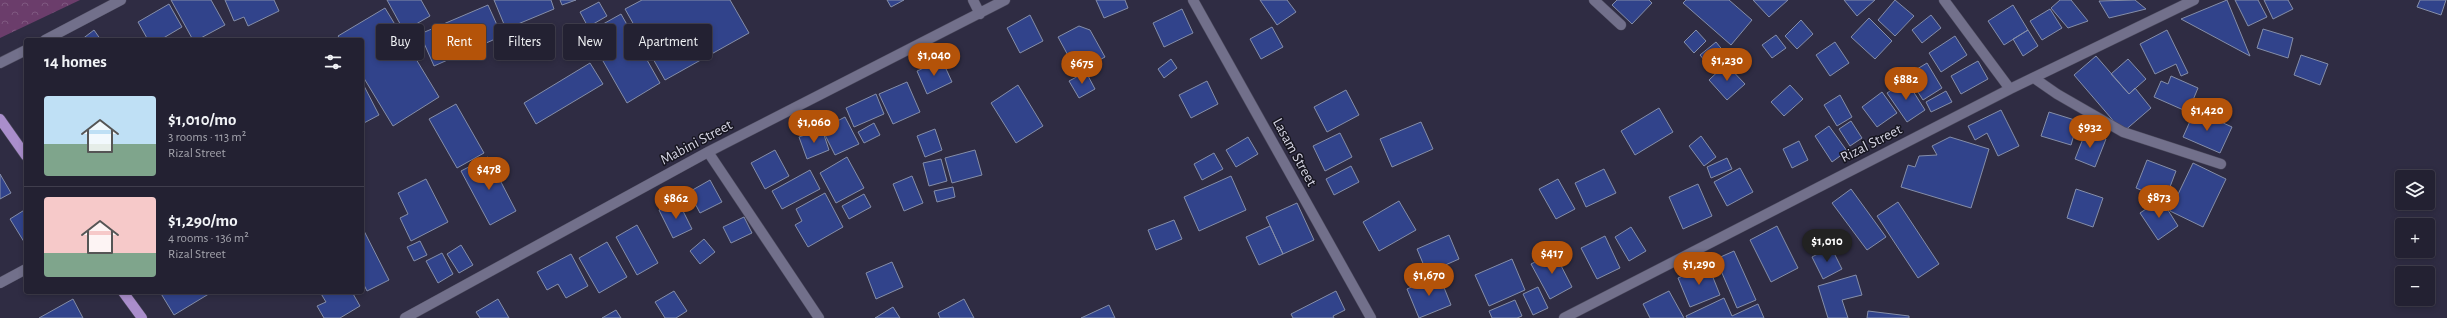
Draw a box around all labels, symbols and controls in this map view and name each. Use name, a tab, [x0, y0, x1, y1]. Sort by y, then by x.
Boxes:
chip: Buy	[376, 24, 424, 60]
chip: Rent	[432, 24, 486, 60]
chip: Filters	[494, 24, 555, 60]
chip: New	[563, 24, 616, 60]
chip: Apartment	[624, 24, 712, 60]
pin: $1,040	[901, 43, 967, 77]
pin: $1,230	[1694, 48, 1760, 82]
text: $1,040	[917, 49, 951, 62]
icon: filters	[322, 51, 344, 73]
pin: $675	[1058, 51, 1106, 85]
text: 14 homes	[44, 53, 107, 70]
text: $1,230	[1711, 54, 1743, 67]
text: $675	[1070, 57, 1094, 70]
pin: $882	[1882, 67, 1930, 101]
text: $882	[1894, 73, 1918, 86]
pin: $1,420	[2174, 98, 2240, 132]
text: $1,420	[2191, 104, 2223, 117]
pin: $1,060	[781, 110, 847, 144]
text: $1,010/mo	[168, 111, 236, 128]
icon: home	[76, 112, 124, 160]
pin: $932	[2066, 115, 2114, 149]
text: $1,060	[797, 116, 831, 129]
street label: Lasam Street	[1270, 116, 1319, 189]
street label: Mabini Street	[658, 117, 735, 168]
text: $932	[2078, 121, 2102, 134]
street label: Rizal Street	[1838, 122, 1904, 165]
text: 3 rooms · 113 m²	[168, 131, 246, 144]
text: Rizal Street	[168, 147, 226, 160]
pin: $478	[465, 157, 513, 191]
text: $478	[477, 163, 501, 176]
map controls	[2395, 170, 2435, 306]
button: layers	[2395, 170, 2435, 210]
pin: $873	[2135, 185, 2183, 219]
pin: $862	[652, 186, 700, 220]
text: $873	[2147, 191, 2171, 204]
text: $862	[664, 192, 688, 205]
text: $1,290/mo	[168, 212, 238, 229]
icon: home	[76, 213, 124, 261]
button: +	[2395, 218, 2435, 258]
pin: $1,010	[1794, 229, 1860, 263]
text: 4 rooms · 136 m²	[168, 232, 249, 245]
text: $1,010	[1811, 235, 1843, 248]
pin: $417	[1528, 241, 1576, 275]
text: $417	[1541, 247, 1563, 260]
text: Rizal Street	[168, 248, 226, 261]
pin: $1,290	[1666, 252, 1732, 286]
text: $1,290	[1683, 258, 1715, 271]
pin: $1,670	[1396, 263, 1462, 297]
button: −	[2395, 266, 2435, 306]
text: $1,670	[1413, 269, 1445, 282]

